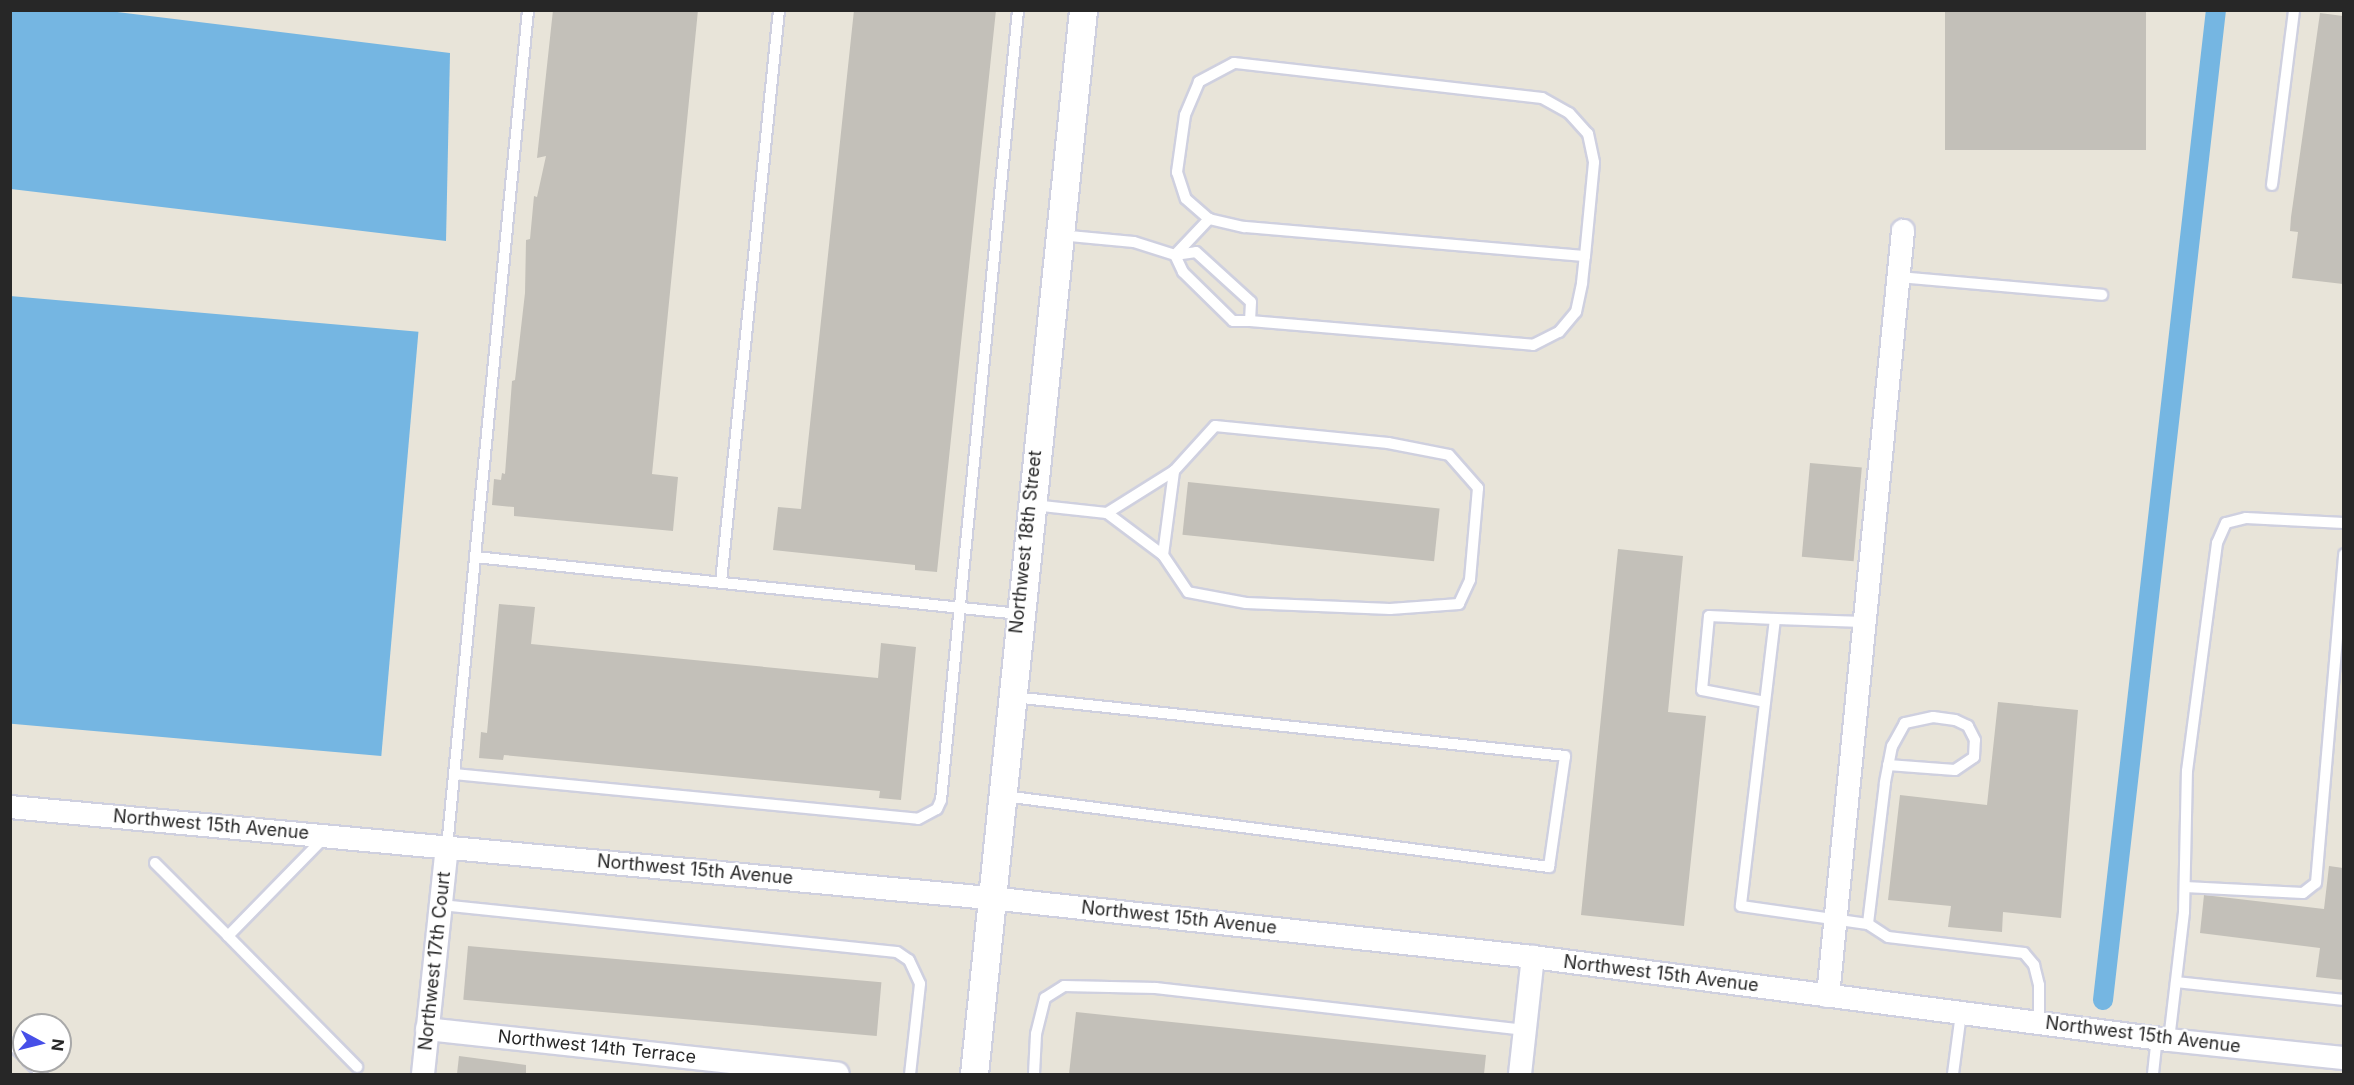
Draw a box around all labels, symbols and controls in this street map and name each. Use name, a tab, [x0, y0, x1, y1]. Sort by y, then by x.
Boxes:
street label: Northwest 18th Street	[1006, 449, 1046, 635]
street label: Northwest 15th Avenue	[112, 806, 310, 844]
street label: Northwest 15th Avenue	[596, 851, 794, 889]
street label: Northwest 17th Court	[415, 870, 455, 1052]
street label: Northwest 15th Avenue	[1080, 897, 1278, 939]
street label: Northwest 15th Avenue	[1562, 951, 1760, 997]
street label: Northwest 15th Avenue	[2044, 1012, 2242, 1058]
north arrow	[12, 1013, 72, 1073]
street label: Northwest 14th Terrace	[497, 1026, 697, 1068]
text: N	[47, 1038, 69, 1052]

